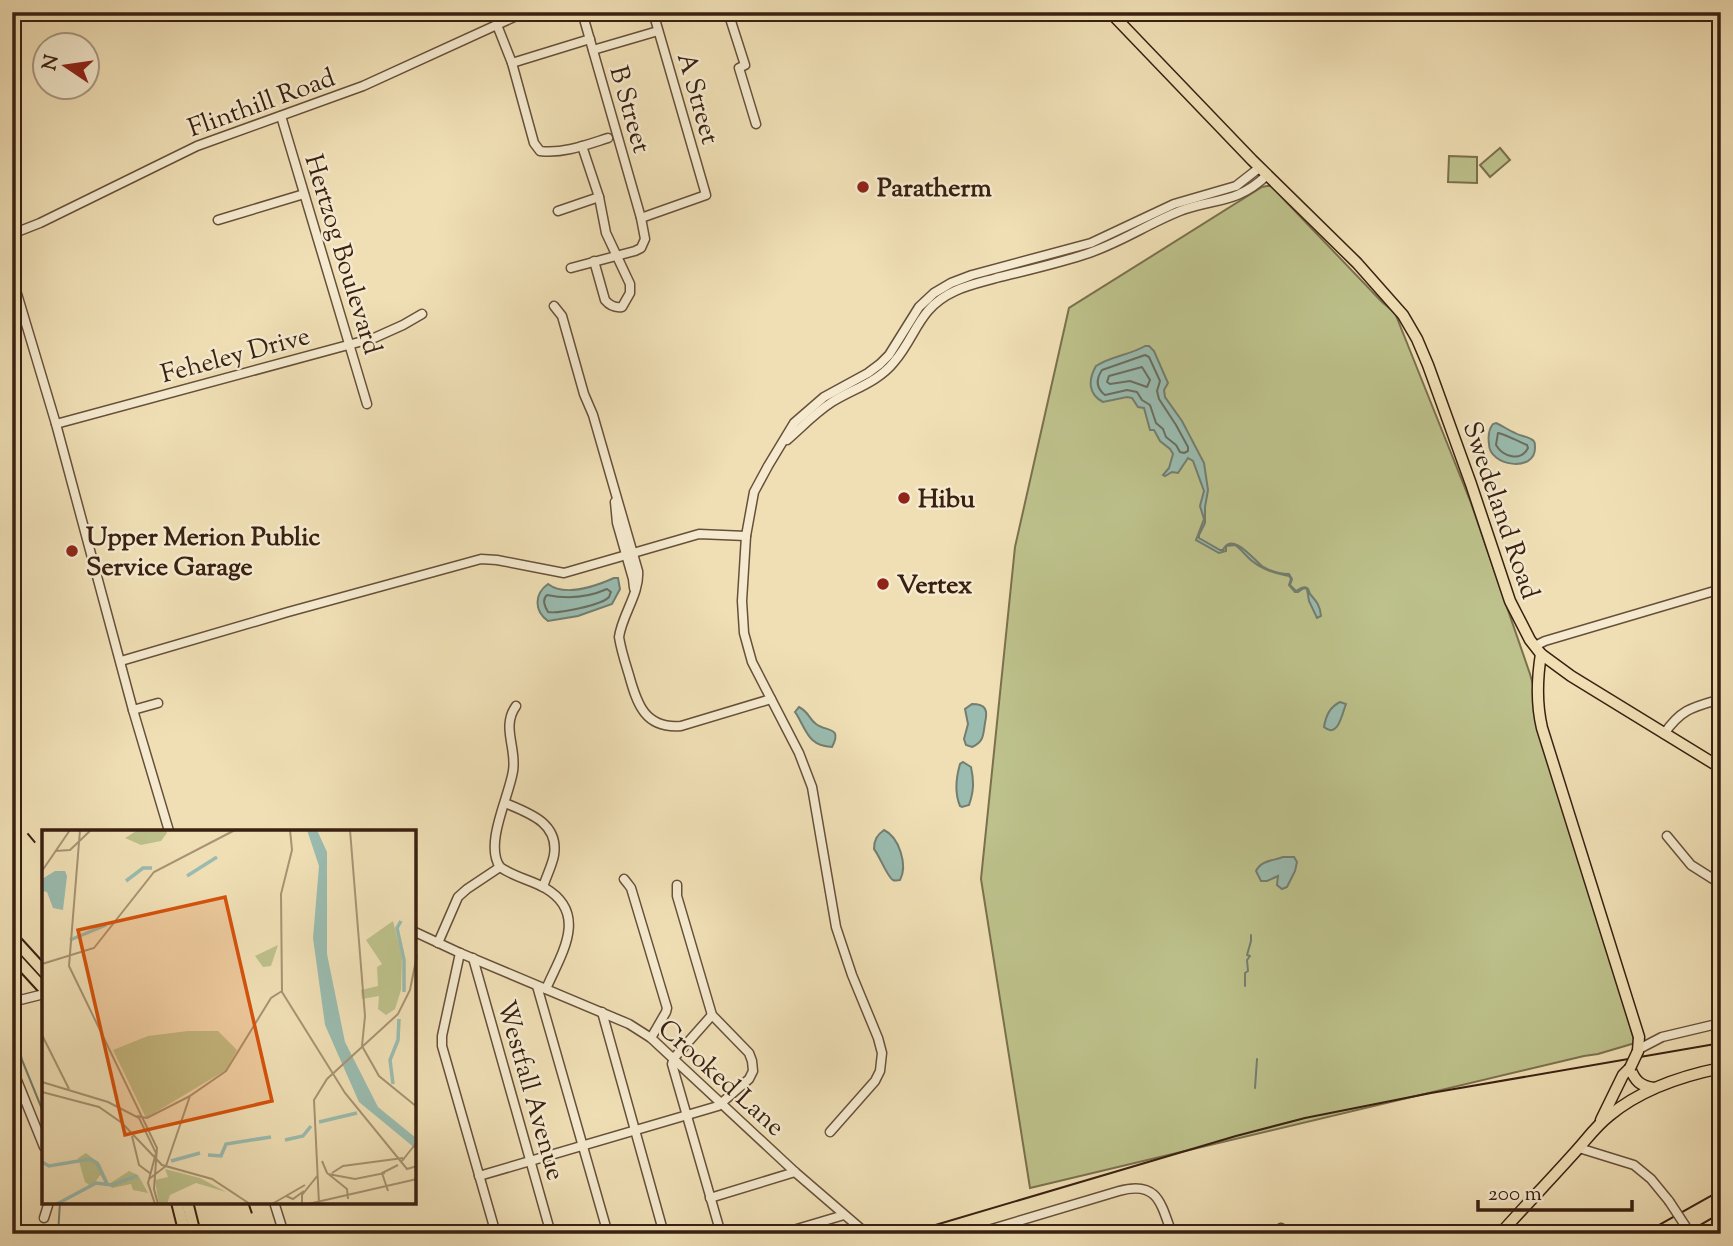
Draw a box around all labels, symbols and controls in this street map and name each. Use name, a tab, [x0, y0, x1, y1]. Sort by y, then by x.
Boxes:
north arrow	[32, 32, 102, 102]
street label: A Street	[666, 49, 727, 149]
text: N	[37, 52, 67, 73]
street label: Flinthill Road	[183, 60, 341, 148]
street label: B Street	[599, 62, 659, 158]
street label: Hertzog Boulevard	[294, 150, 390, 360]
place label: Paratherm	[877, 171, 992, 208]
marker: Paratherm	[855, 179, 871, 195]
street label: Feheley Drive	[157, 319, 314, 394]
street label: Swedeland Road	[1452, 417, 1547, 605]
place label: Hibu	[918, 482, 975, 519]
marker: Hibu	[896, 490, 912, 506]
place label: Upper Merion Public Service Garage	[86, 520, 321, 587]
marker: Upper Merion Public Service Garage	[64, 543, 80, 559]
place label: Vertex	[897, 568, 972, 605]
marker: Vertex	[875, 576, 891, 592]
inset map	[42, 830, 416, 1204]
street label: Westfall Avenue	[486, 996, 573, 1185]
street label: Crooked Lane	[649, 1012, 792, 1146]
scale bar	[1478, 1169, 1632, 1213]
text: 200 m	[1488, 1180, 1542, 1210]

